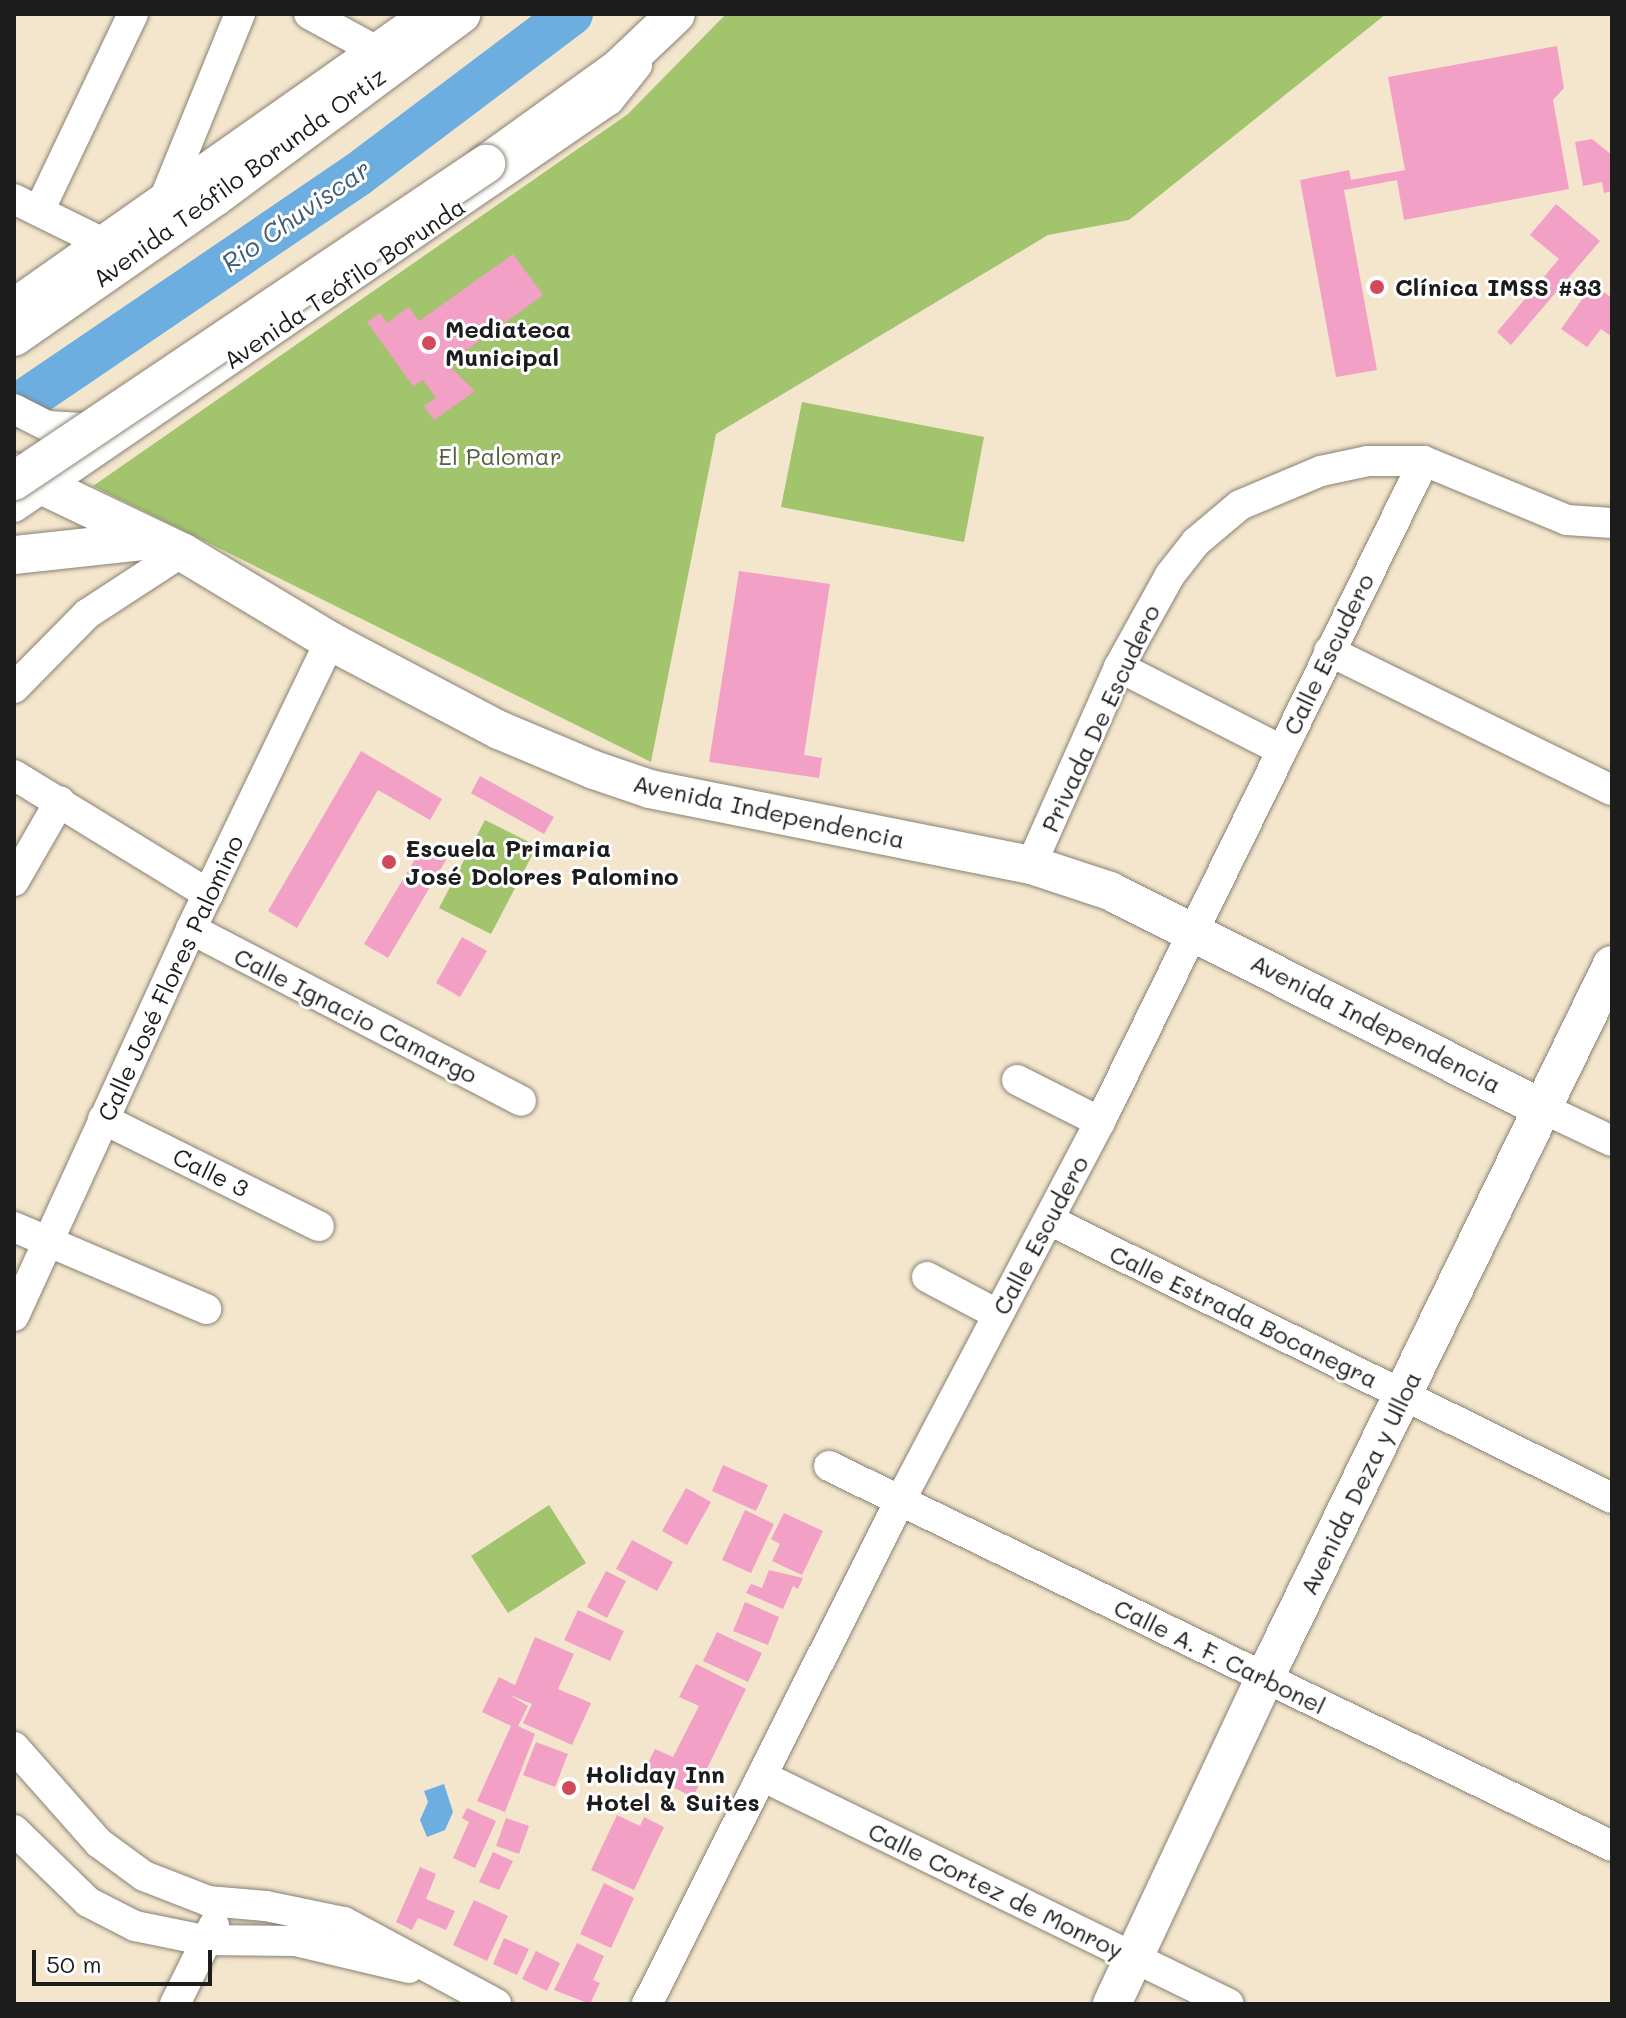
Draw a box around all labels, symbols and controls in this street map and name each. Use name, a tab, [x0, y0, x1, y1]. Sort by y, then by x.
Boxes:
street label: Avenida Teófilo Borunda Ortiz	[87, 61, 391, 293]
water label: Rio Chuviscar	[216, 153, 376, 279]
street label: Avenida Teófilo Borunda	[218, 191, 470, 375]
place label: Clínica IMSS #33	[1395, 273, 1601, 301]
marker: Clínica IMSS #33	[1366, 276, 1388, 298]
place label: Mediateca Municipal	[445, 315, 571, 371]
marker: Mediateca Municipal	[420, 334, 438, 352]
park label: El Palomar	[438, 442, 562, 470]
street label: Calle Escudero	[1277, 569, 1379, 739]
street label: Privada De Escudero	[1035, 600, 1165, 836]
street label: Avenida Independencia	[631, 768, 907, 854]
street label: Calle José Flores Palomino	[91, 830, 249, 1126]
place label: Escuela Primaria José Dolores Palomino	[405, 834, 678, 890]
marker: Escuela Primaria José Dolores Palomino	[380, 853, 398, 871]
street label: Calle Ignacio Camargo	[230, 941, 482, 1089]
street label: Avenida Independencia	[1246, 947, 1506, 1099]
street label: Calle 3	[168, 1141, 254, 1203]
street label: Calle Escudero	[986, 1151, 1094, 1319]
street label: Calle Estrada Bocanegra	[1105, 1238, 1383, 1394]
street label: Avenida Deza y Ulloa	[1293, 1367, 1427, 1599]
street label: Calle A. F. Carbonel	[1110, 1592, 1330, 1720]
place label: Holiday Inn Hotel & Suites	[585, 1760, 760, 1816]
marker: Holiday Inn Hotel & Suites	[560, 1779, 578, 1797]
street label: Calle Cortez de Monroy	[864, 1816, 1128, 1964]
scale bar	[36, 1934, 216, 1984]
text: 50 m	[46, 1948, 102, 1979]

